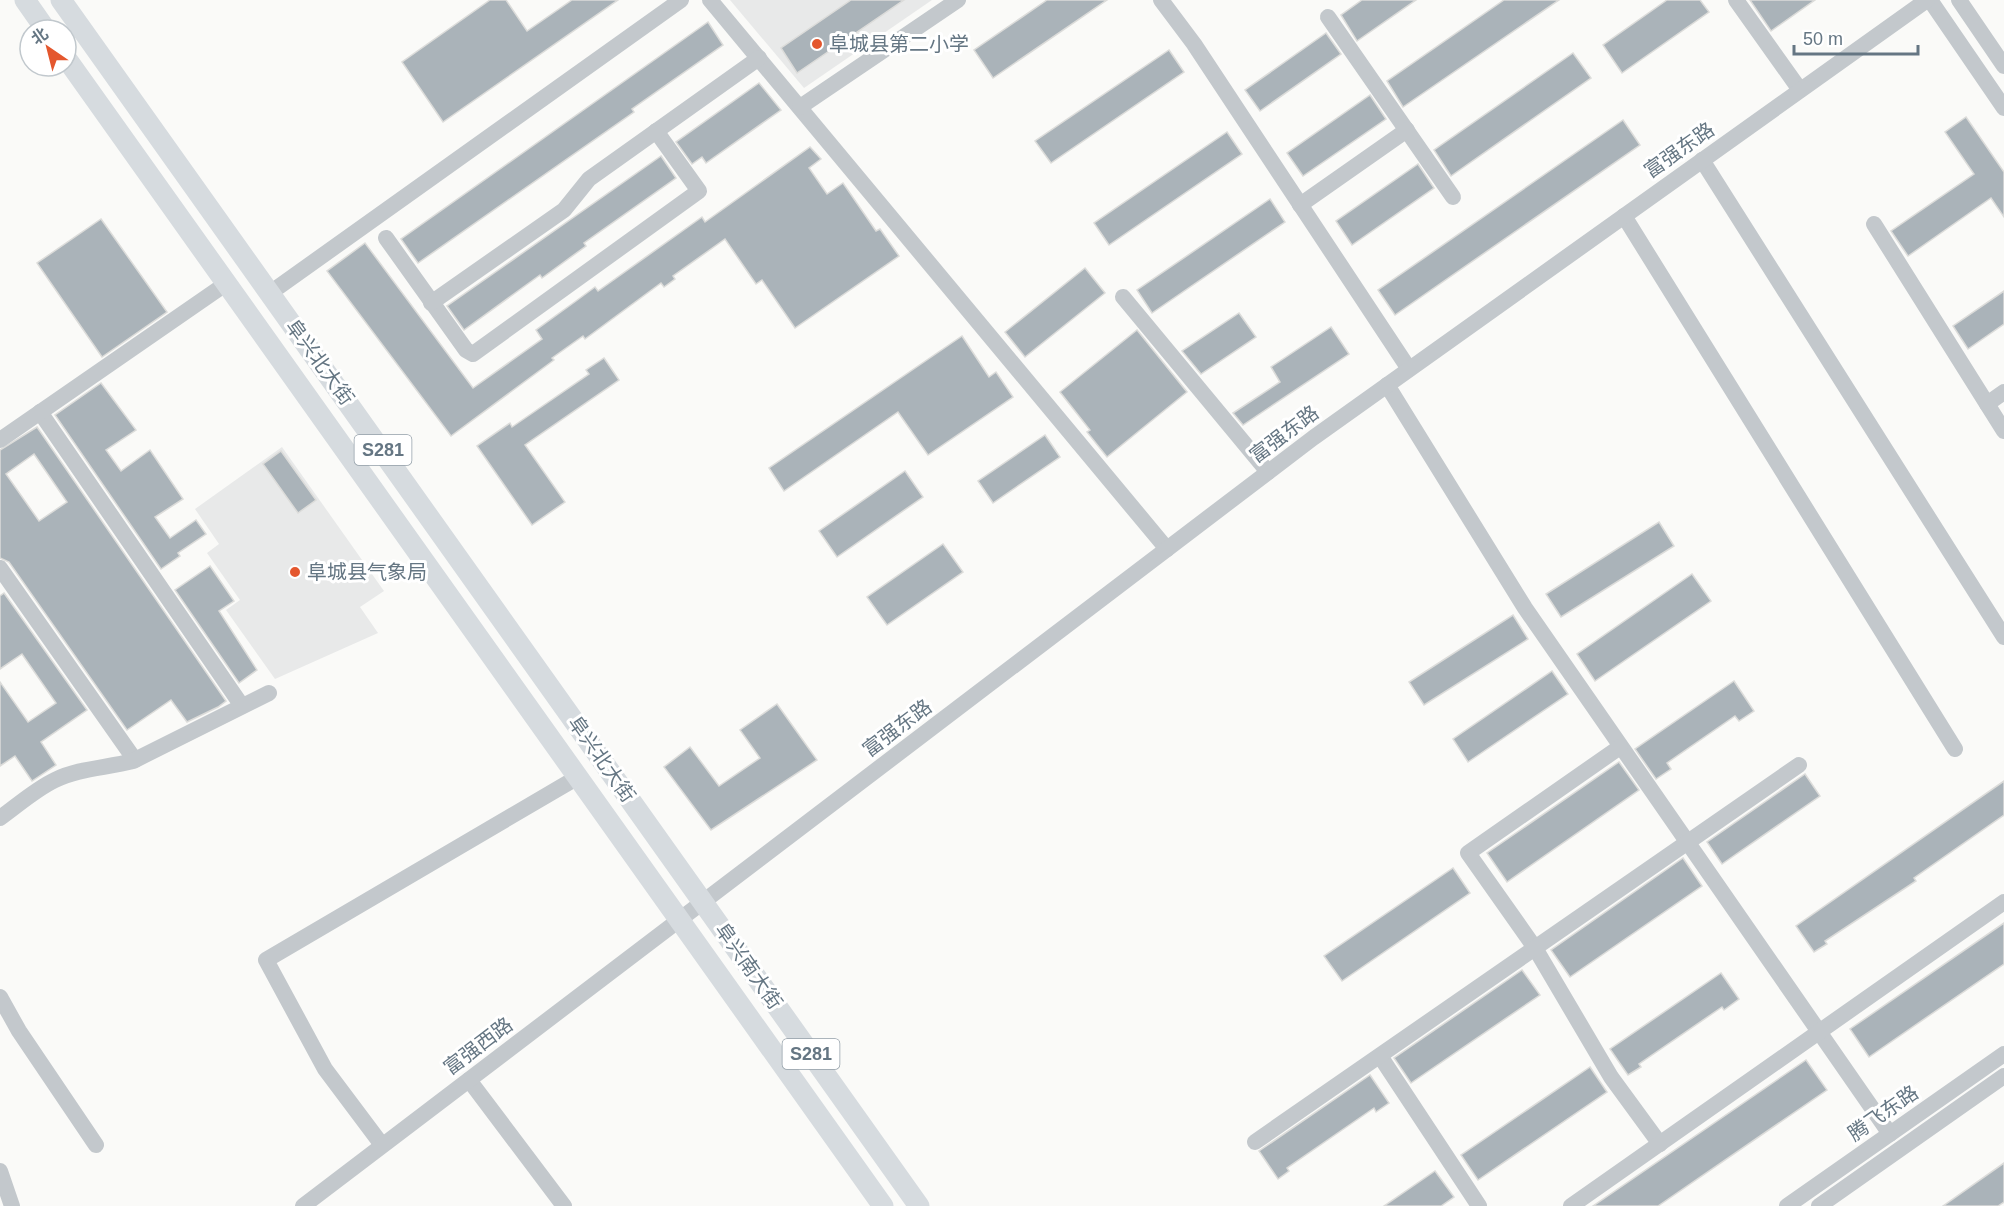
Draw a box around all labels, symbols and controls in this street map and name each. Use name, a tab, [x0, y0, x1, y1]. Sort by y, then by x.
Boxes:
north arrow	[18, 18, 78, 78]
scale bar	[1794, 18, 1918, 56]
text: 北	[28, 25, 51, 48]
text: 50 m	[1803, 29, 1843, 49]
place label: 阜城县第二小学	[829, 33, 969, 55]
marker: 阜城县第二小学	[810, 37, 824, 51]
street label: 富强东路	[1640, 118, 1718, 182]
street label: 阜兴北大街	[282, 315, 358, 409]
street label: 富强东路	[1245, 401, 1323, 467]
road number: S281	[354, 435, 412, 465]
place label: 阜城县气象局	[307, 561, 427, 583]
marker: 阜城县气象局	[288, 565, 302, 579]
street label: 富强东路	[858, 695, 936, 761]
street label: 阜兴北大街	[564, 712, 640, 806]
street label: 阜兴南大街	[711, 919, 787, 1013]
street label: 富强西路	[439, 1013, 517, 1079]
road number: S281	[782, 1039, 840, 1069]
street label: 腾飞东路	[1844, 1081, 1922, 1145]

